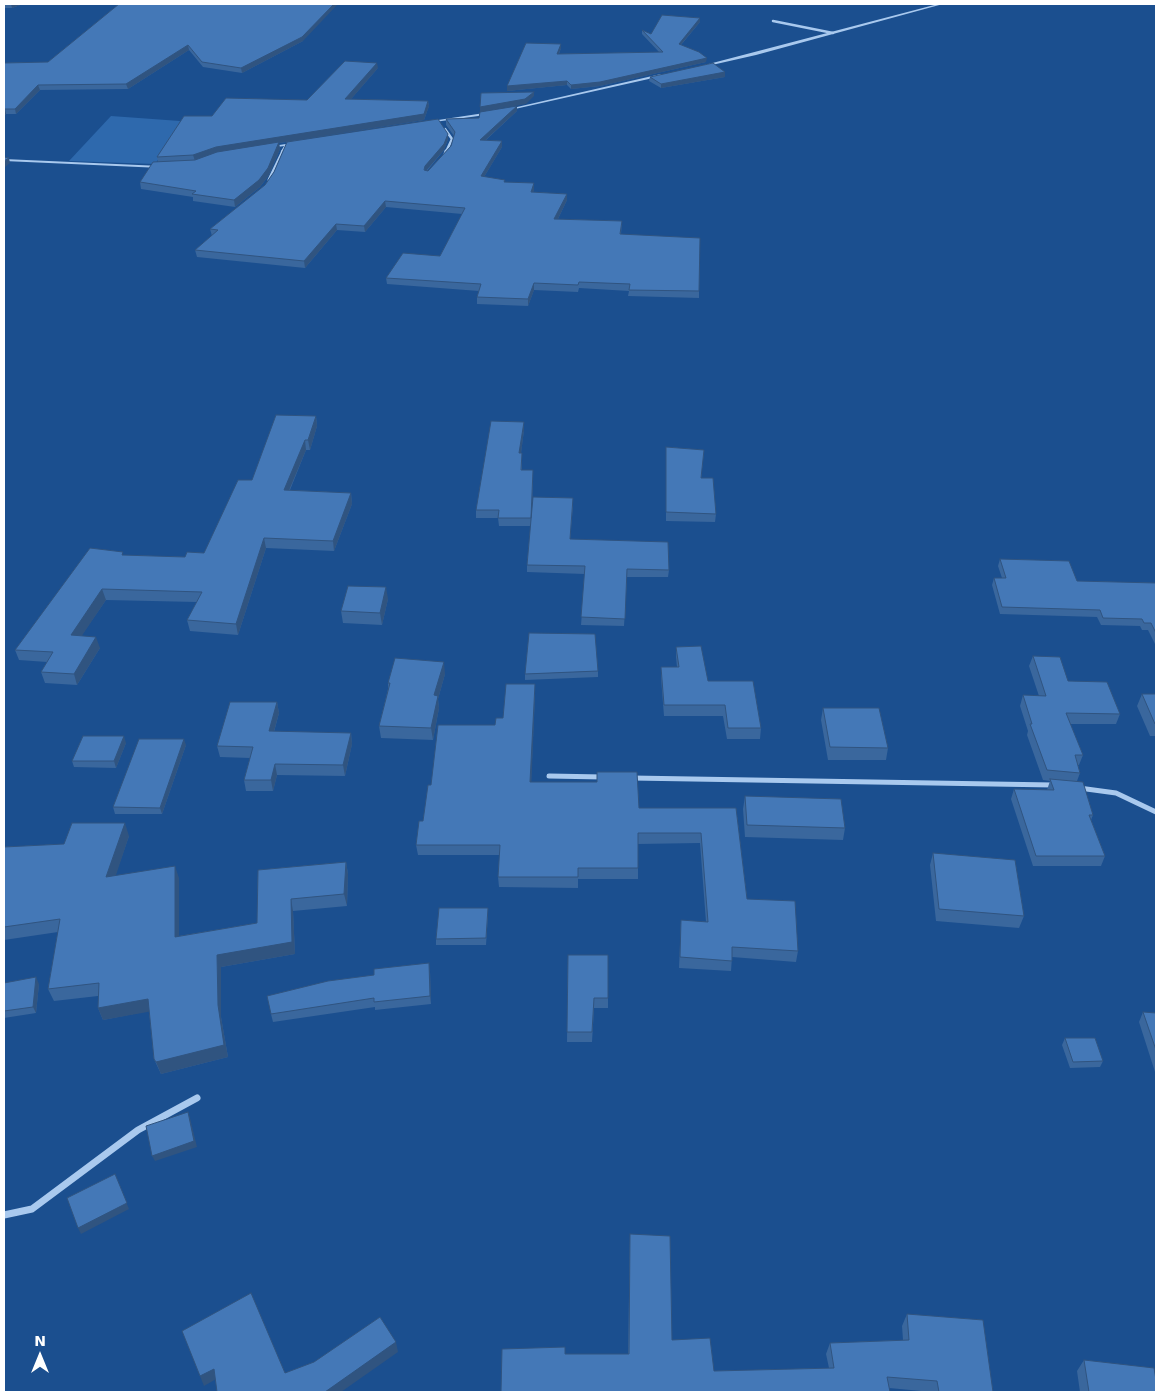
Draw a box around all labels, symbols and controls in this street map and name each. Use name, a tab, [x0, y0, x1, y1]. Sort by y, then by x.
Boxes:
north arrow	[15, 1331, 65, 1381]
text: N	[34, 1333, 46, 1349]

